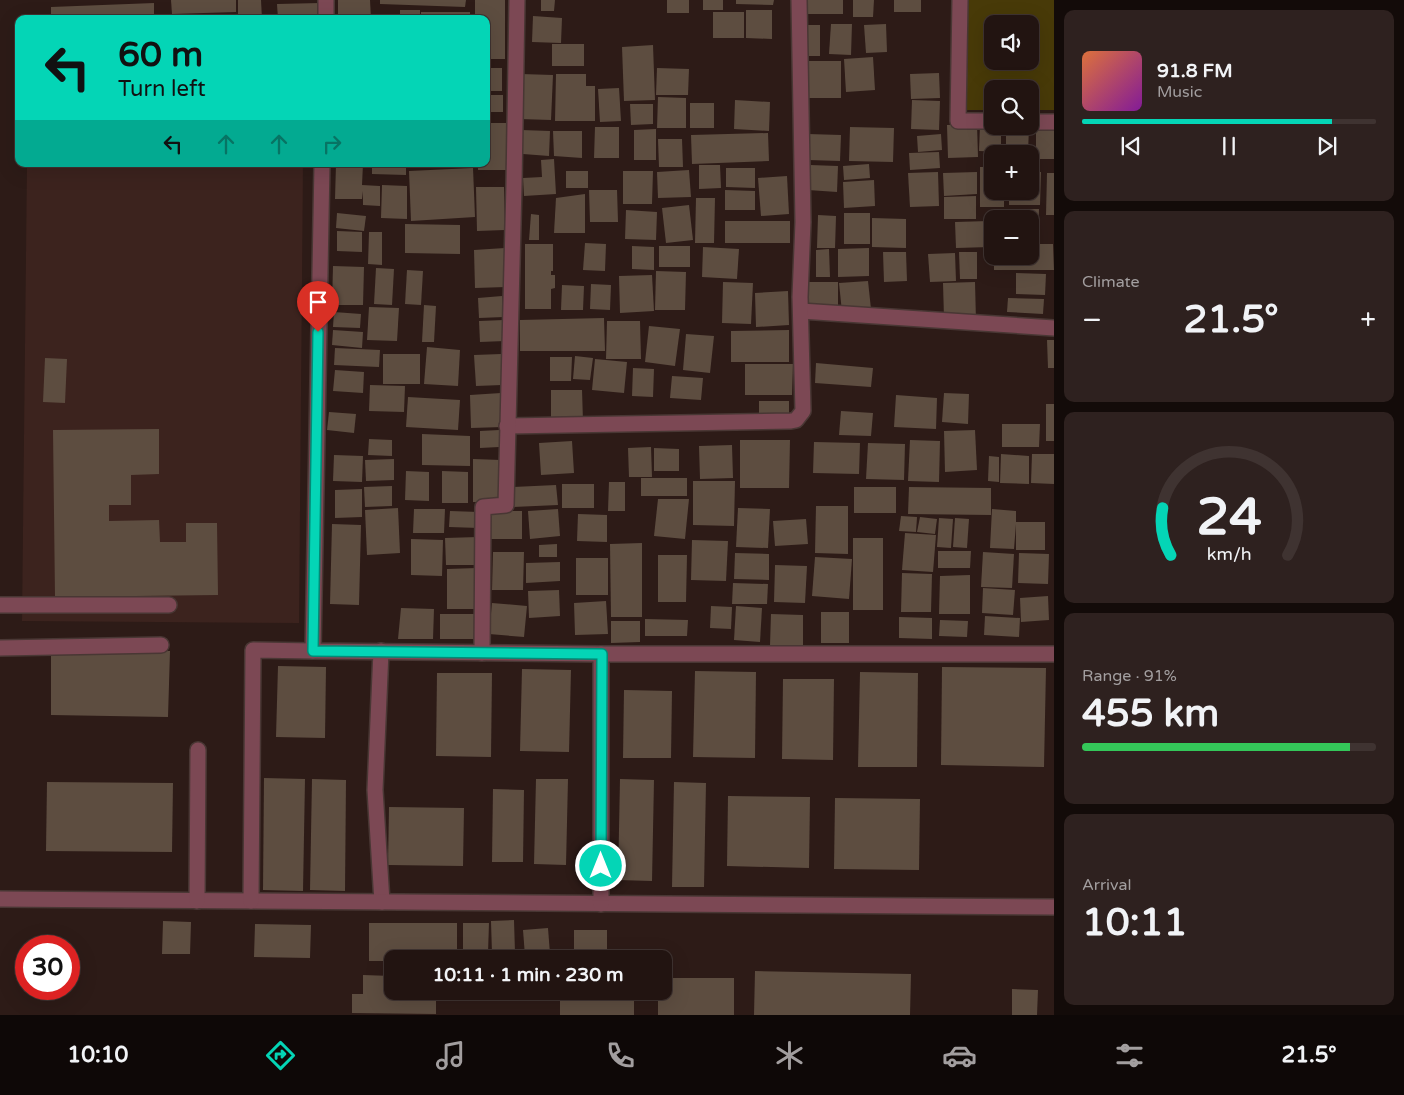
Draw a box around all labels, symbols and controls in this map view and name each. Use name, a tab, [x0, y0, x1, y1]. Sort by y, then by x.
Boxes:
map controls	[984, 15, 1039, 265]
button: sound	[984, 15, 1039, 70]
text: 60 m	[118, 34, 203, 76]
icon: left	[35, 35, 100, 100]
text: 91.8 FM	[1157, 60, 1233, 82]
text: Turn left	[118, 76, 206, 102]
button: search	[984, 80, 1039, 135]
text: Music	[1157, 82, 1202, 102]
icon: left	[159, 130, 187, 158]
icon: ahead	[212, 130, 240, 158]
icon: ahead	[265, 130, 293, 158]
icon: right	[318, 130, 346, 158]
icon: previous	[1117, 132, 1145, 160]
icon: pause	[1215, 132, 1243, 160]
icon: next	[1313, 132, 1341, 160]
button: +	[984, 145, 1039, 200]
button: −	[984, 210, 1039, 265]
text: Climate	[1082, 272, 1140, 292]
pin	[297, 281, 339, 332]
icon: arrive	[304, 288, 332, 316]
text: 21.5°	[1184, 297, 1279, 343]
text: −	[1082, 303, 1102, 337]
text: +	[1360, 303, 1376, 337]
text: 24	[1196, 486, 1262, 549]
text: km/h	[1207, 544, 1251, 565]
text: Range · 91%	[1082, 666, 1177, 686]
text: 455 km	[1082, 691, 1219, 737]
position arrow	[574, 839, 626, 891]
text: Arrival	[1082, 875, 1131, 895]
text: 10:11	[1082, 900, 1187, 946]
speed limit sign: 30	[15, 935, 80, 1000]
text: 10:11 · 1 min · 230 m	[432, 964, 624, 986]
icon: directions	[263, 1038, 298, 1073]
icon: music	[433, 1038, 468, 1073]
icon: phone	[603, 1038, 638, 1073]
icon: climate	[772, 1038, 807, 1073]
icon: car	[942, 1038, 977, 1073]
icon: filters	[1112, 1038, 1147, 1073]
text: 10:10	[67, 1042, 128, 1068]
text: 21.5°	[1281, 1042, 1337, 1068]

